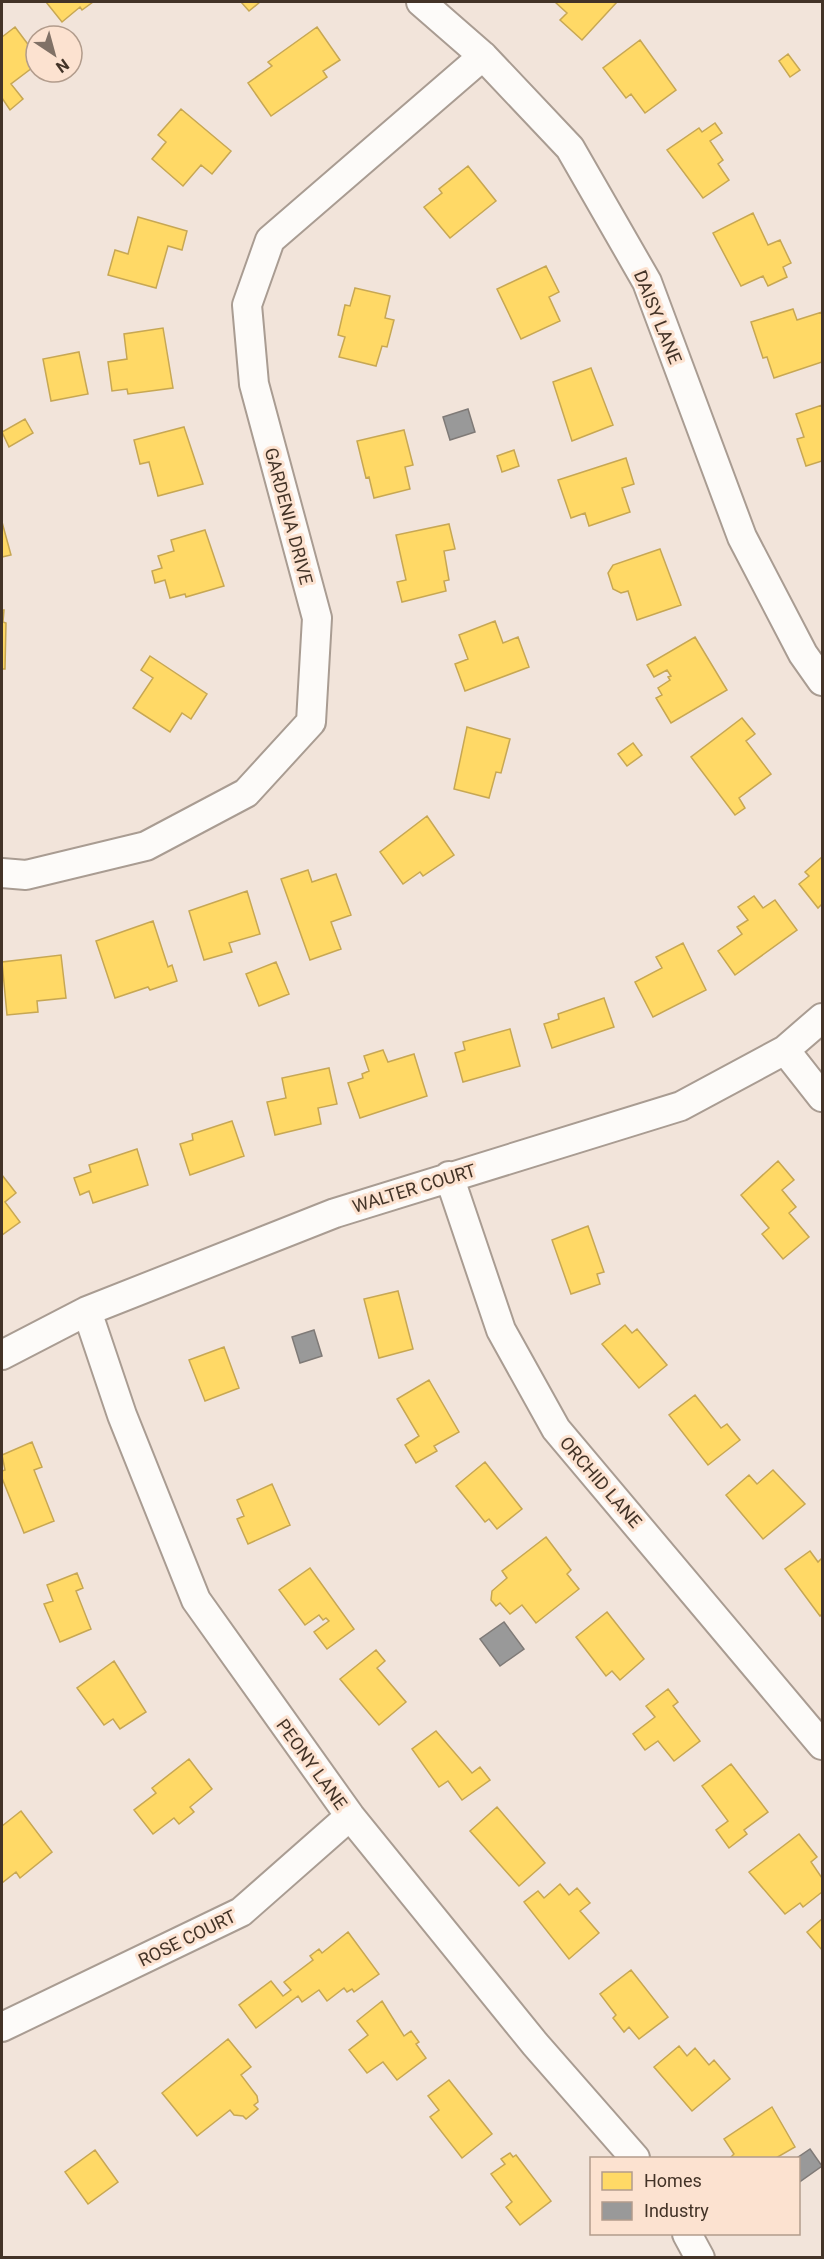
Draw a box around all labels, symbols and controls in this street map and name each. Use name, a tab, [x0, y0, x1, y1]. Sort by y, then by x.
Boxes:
north arrow	[24, 24, 84, 84]
text: N	[52, 55, 73, 77]
street label: DAISY LANE	[630, 267, 686, 367]
street label: GARDENIA DRIVE	[261, 445, 317, 587]
street label: WALTER COURT	[350, 1159, 479, 1217]
street label: ORCHID LANE	[556, 1432, 646, 1532]
street label: PEONY LANE	[272, 1715, 352, 1813]
street label: ROSE COURT	[135, 1905, 239, 1971]
legend	[590, 2157, 800, 2235]
text: Homes	[644, 2170, 702, 2191]
text: Industry	[644, 2200, 709, 2221]

